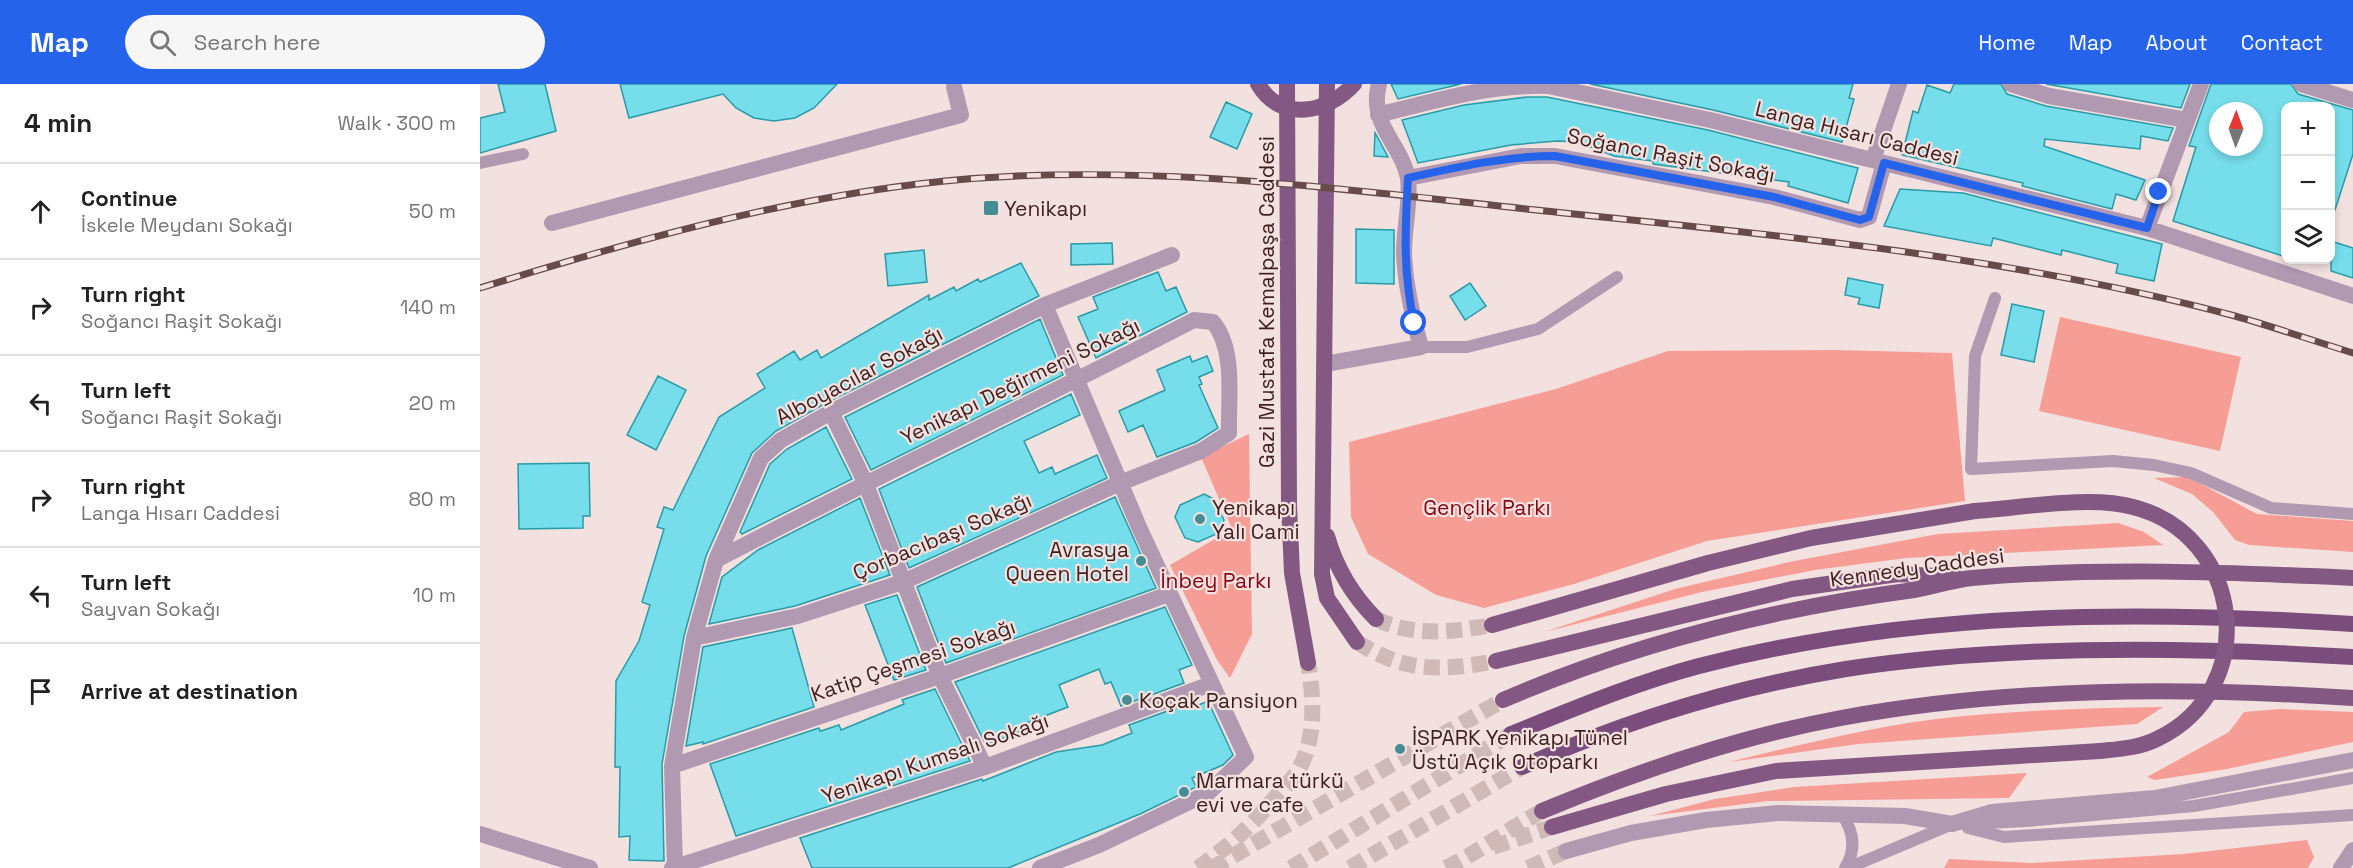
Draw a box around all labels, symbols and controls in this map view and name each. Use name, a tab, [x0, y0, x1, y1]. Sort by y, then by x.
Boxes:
search box	[125, 15, 545, 69]
text: Map	[30, 24, 89, 60]
icon: search	[146, 26, 179, 59]
text: Search here	[194, 28, 321, 56]
text: Home	[1978, 29, 2036, 56]
text: Map	[2069, 29, 2113, 56]
text: About	[2146, 29, 2208, 56]
text: Contact	[2241, 29, 2323, 56]
street label: Langa Hısarı Caddesi	[1752, 95, 1962, 171]
north arrow	[2209, 102, 2263, 156]
map controls	[2281, 102, 2335, 264]
button: +	[2281, 102, 2335, 156]
text: 4 min	[24, 106, 92, 140]
text: Walk · 300 m	[337, 110, 456, 136]
street label: Soğancı Raşit Sokağı	[1565, 122, 1777, 188]
street label: Gazi Mustafa Kemalpaşa Caddesi	[1253, 136, 1280, 468]
button: −	[2281, 156, 2335, 210]
route end	[2145, 178, 2171, 204]
text: Continue	[81, 184, 177, 212]
icon: ahead	[24, 195, 57, 228]
place label: Yenikapı	[1004, 195, 1087, 222]
text: 50 m	[409, 198, 456, 224]
marker: Yenikapı	[982, 199, 1000, 217]
button: layers	[2281, 210, 2335, 264]
text: İskele Meydanı Sokağı	[81, 212, 293, 238]
text: Turn right	[81, 280, 186, 308]
icon: right	[24, 291, 57, 324]
text: 140 m	[400, 294, 456, 320]
text: Soğancı Raşit Sokağı	[81, 308, 282, 334]
route start	[1400, 309, 1426, 335]
street label: Yenikapı Değirmeni Sokağı	[896, 311, 1144, 451]
street label: Alboyacılar Sokağı	[771, 320, 947, 430]
text: Turn left	[81, 376, 171, 404]
icon: left	[24, 387, 57, 420]
text: 20 m	[409, 390, 456, 416]
text: Soğancı Raşit Sokağı	[81, 404, 282, 430]
text: Turn right	[81, 472, 186, 500]
icon: right	[24, 483, 57, 516]
text: 80 m	[408, 486, 456, 512]
street label: Çorbacıbaşı Sokağı	[848, 486, 1036, 586]
place label: Yenikapı Yalı Cami	[1212, 494, 1300, 545]
park label: Gençlik Parkı	[1423, 494, 1551, 521]
text: Langa Hısarı Caddesi	[81, 500, 280, 526]
marker: Yenikapı Yalı Cami	[1193, 512, 1207, 526]
place label: Avrasya Queen Hotel	[1006, 536, 1129, 587]
street label: Kennedy Caddesi	[1828, 541, 2006, 593]
marker: Avrasya Queen Hotel	[1134, 554, 1148, 568]
park label: İnbey Parkı	[1160, 567, 1272, 594]
text: Turn left	[81, 568, 171, 596]
icon: left	[24, 579, 57, 612]
text: 10 m	[412, 582, 456, 608]
text: Sayvan Sokağı	[81, 596, 220, 622]
street label: Katip Çeşmesi Sokağı	[807, 612, 1019, 708]
icon: arrive	[24, 675, 57, 708]
text: Arrive at destination	[81, 677, 298, 705]
place label: Koçak Pansiyon	[1139, 687, 1298, 714]
marker: Koçak Pansiyon	[1120, 693, 1134, 707]
street label: Yenikapı Kumsalı Sokağı	[818, 706, 1052, 810]
place label: İSPARK Yenikapı Tünel Üstü Açık Otoparkı	[1412, 724, 1628, 775]
marker: İSPARK Yenikapı Tünel Üstü Açık Otoparkı	[1393, 742, 1407, 756]
place label: Marmara türkü evi ve cafe	[1196, 767, 1344, 818]
marker: Marmara türkü evi ve cafe	[1177, 785, 1191, 799]

